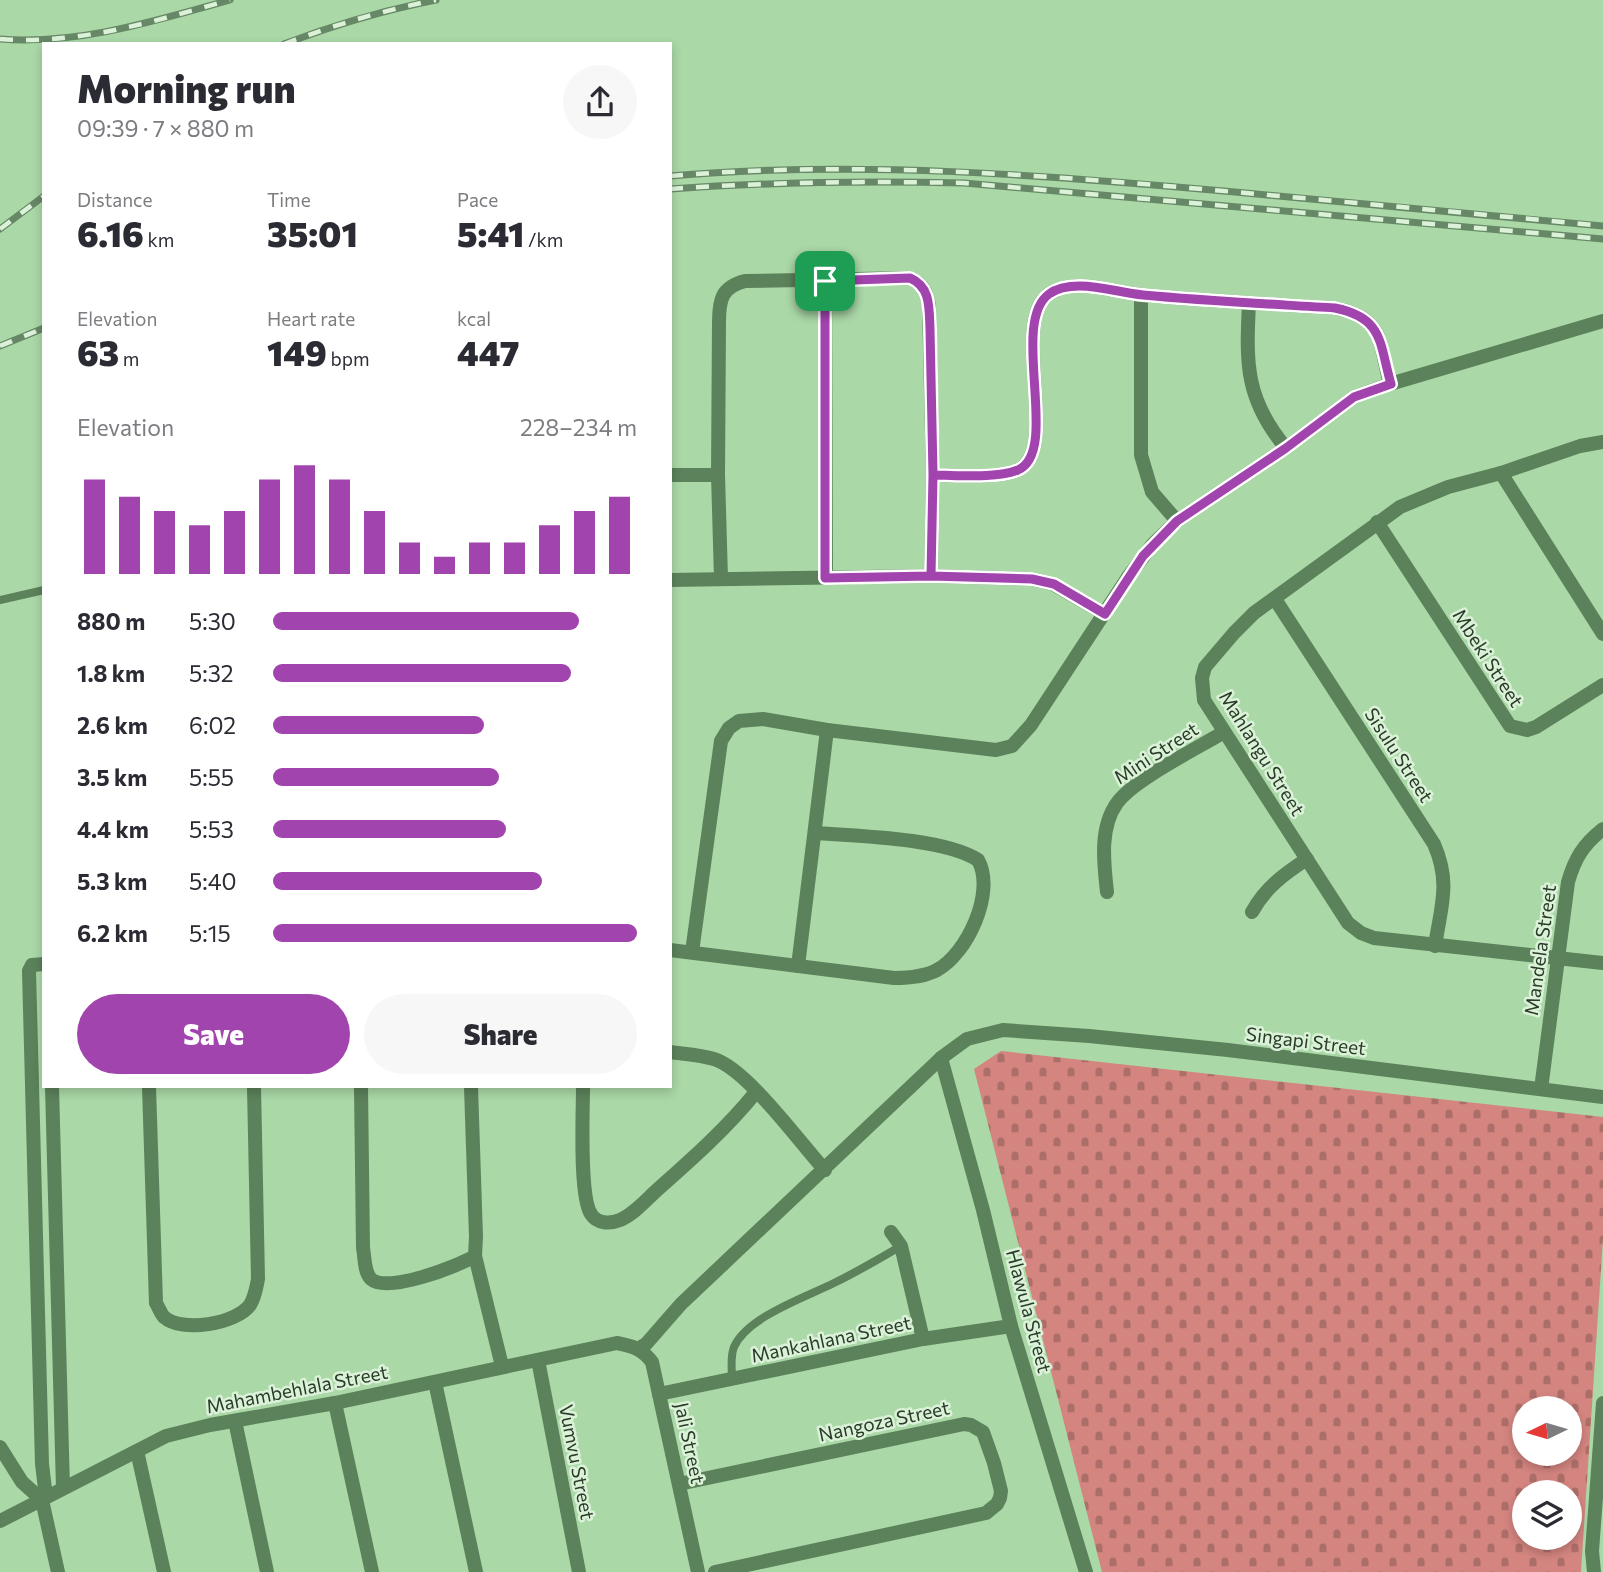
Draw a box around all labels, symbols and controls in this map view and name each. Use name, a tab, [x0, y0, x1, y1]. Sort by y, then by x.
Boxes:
text: Morning run	[77, 64, 296, 111]
button: share	[563, 65, 637, 139]
text: 09:39 · 7 × 880 m	[77, 114, 254, 142]
text: Distance	[77, 188, 153, 211]
text: Time	[267, 188, 311, 211]
text: Pace	[457, 188, 498, 211]
text: 6.16	[77, 211, 144, 254]
text: 35:01	[267, 211, 358, 254]
text: 5:41	[457, 211, 524, 254]
text: km	[144, 228, 174, 251]
text: /km	[524, 228, 563, 251]
pin	[795, 251, 855, 311]
icon: arrive	[806, 262, 844, 300]
text: Elevation	[77, 307, 157, 330]
text: Heart rate	[267, 307, 355, 330]
text: kcal	[457, 307, 491, 330]
text: 63	[77, 330, 119, 373]
text: 149	[267, 330, 327, 373]
text: 447	[457, 330, 519, 373]
text: m	[119, 347, 139, 370]
text: bpm	[327, 347, 370, 370]
text: Elevation	[77, 413, 174, 441]
text: 228–234 m	[520, 413, 637, 441]
street label: Mbeki Street	[1448, 605, 1529, 711]
text: 880 m	[77, 607, 145, 635]
text: 5:30	[189, 607, 236, 635]
text: 1.8 km	[77, 659, 145, 687]
text: 5:32	[189, 659, 233, 687]
street label: Mahlangu Street	[1215, 686, 1310, 820]
street label: Sisulu Street	[1360, 703, 1439, 806]
text: 2.6 km	[77, 711, 148, 739]
text: 6:02	[189, 711, 236, 739]
street label: Mini Street	[1109, 717, 1203, 788]
text: 3.5 km	[77, 763, 147, 791]
text: 5:55	[189, 763, 234, 791]
text: 4.4 km	[77, 815, 149, 843]
text: 5:53	[189, 815, 234, 843]
text: 5.3 km	[77, 867, 147, 895]
text: 5:40	[189, 867, 236, 895]
street label: Mandela Street	[1519, 883, 1560, 1017]
text: 6.2 km	[77, 919, 148, 947]
text: 5:15	[189, 919, 231, 947]
button: Save	[77, 994, 350, 1074]
button: Share	[364, 994, 637, 1074]
street label: Singapi Street	[1245, 1022, 1367, 1059]
street label: Hlawula Street	[1002, 1247, 1057, 1375]
street label: Mankahlana Street	[749, 1310, 913, 1367]
street label: Mahambehlala Street	[204, 1360, 390, 1417]
street label: Nangoza Street	[816, 1395, 952, 1446]
north arrow	[1512, 1396, 1582, 1466]
map controls	[1512, 1396, 1582, 1550]
street label: Jali Street	[671, 1400, 710, 1486]
street label: Vumvu Street	[555, 1402, 600, 1522]
button: layers	[1512, 1480, 1582, 1550]

